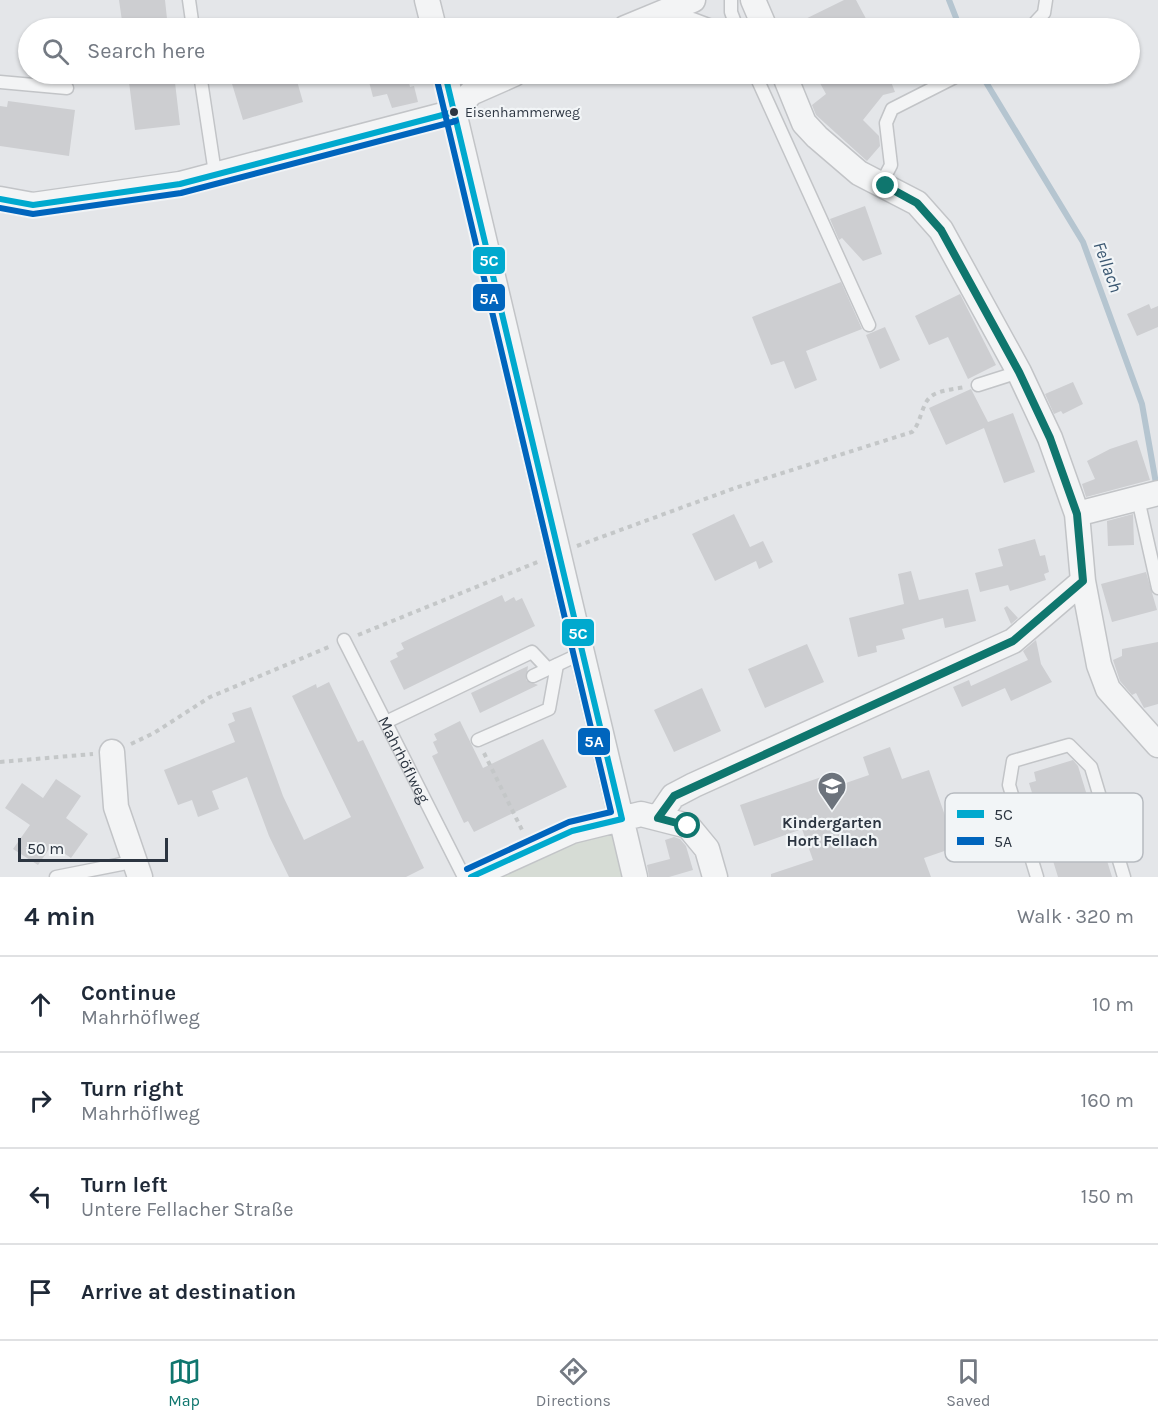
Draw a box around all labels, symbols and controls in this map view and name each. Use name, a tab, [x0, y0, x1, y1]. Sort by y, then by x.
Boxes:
search box	[18, 18, 1140, 84]
icon: search	[39, 35, 72, 68]
text: Search here	[87, 38, 205, 64]
place label: Eisenhammerweg	[465, 104, 580, 121]
marker: Eisenhammerweg	[448, 106, 460, 118]
route end	[872, 172, 898, 198]
water label: Fellach	[1089, 238, 1127, 296]
line badge: 5C	[472, 246, 506, 275]
text: 5C	[479, 251, 499, 270]
line badge: 5A	[472, 283, 506, 312]
text: 5A	[479, 289, 499, 308]
line badge: 5C	[561, 618, 595, 647]
text: 5C	[568, 624, 588, 643]
street label: Mahrhöflweg	[375, 713, 434, 806]
line badge: 5A	[577, 727, 611, 756]
text: 5A	[584, 732, 604, 751]
school or university icon: Kindergarten Hort Fellach	[816, 770, 848, 812]
legend	[945, 793, 1143, 862]
text: 5C	[994, 805, 1013, 824]
route start	[674, 812, 700, 838]
place label: Kindergarten Hort Fellach	[782, 813, 882, 850]
text: 5A	[994, 832, 1012, 851]
scale bar	[18, 835, 168, 862]
text: 50 m	[27, 839, 64, 858]
text: 4 min	[24, 901, 95, 932]
text: Walk · 320 m	[1017, 905, 1134, 928]
text: Continue	[81, 980, 176, 1006]
icon: ahead	[24, 988, 57, 1021]
text: 10 m	[1092, 993, 1134, 1016]
text: Mahrhöflweg	[81, 1006, 200, 1029]
text: Turn right	[81, 1076, 184, 1102]
icon: right	[24, 1084, 57, 1117]
text: 160 m	[1081, 1089, 1134, 1112]
text: Mahrhöflweg	[81, 1102, 200, 1125]
text: Turn left	[81, 1172, 168, 1198]
icon: left	[24, 1180, 57, 1213]
text: 150 m	[1081, 1185, 1134, 1208]
text: Untere Fellacher Straße	[81, 1198, 294, 1221]
icon: arrive	[24, 1276, 57, 1309]
text: Arrive at destination	[81, 1279, 296, 1305]
tab: Map	[168, 1355, 201, 1410]
tab: Directions	[536, 1355, 611, 1410]
tab: Saved	[946, 1355, 990, 1410]

